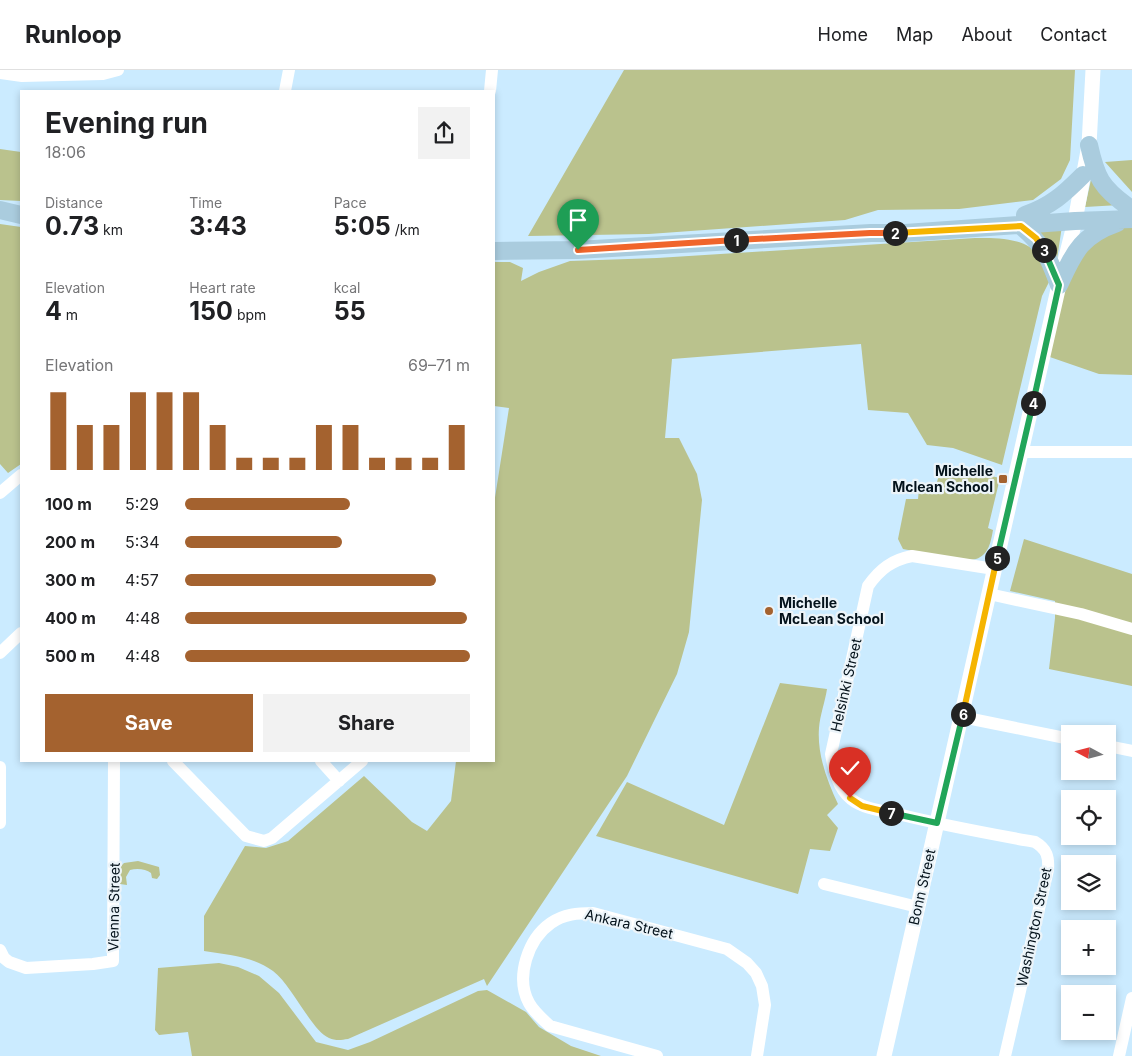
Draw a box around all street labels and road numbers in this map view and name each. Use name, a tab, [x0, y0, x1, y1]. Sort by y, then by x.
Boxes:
street label: Helsinki Street	[826, 636, 865, 733]
street label: Bonn Street	[905, 847, 939, 927]
street label: Vienna Street	[104, 862, 123, 952]
street label: Washington Street	[1013, 865, 1055, 988]
street label: Ankara Street	[583, 905, 675, 942]

